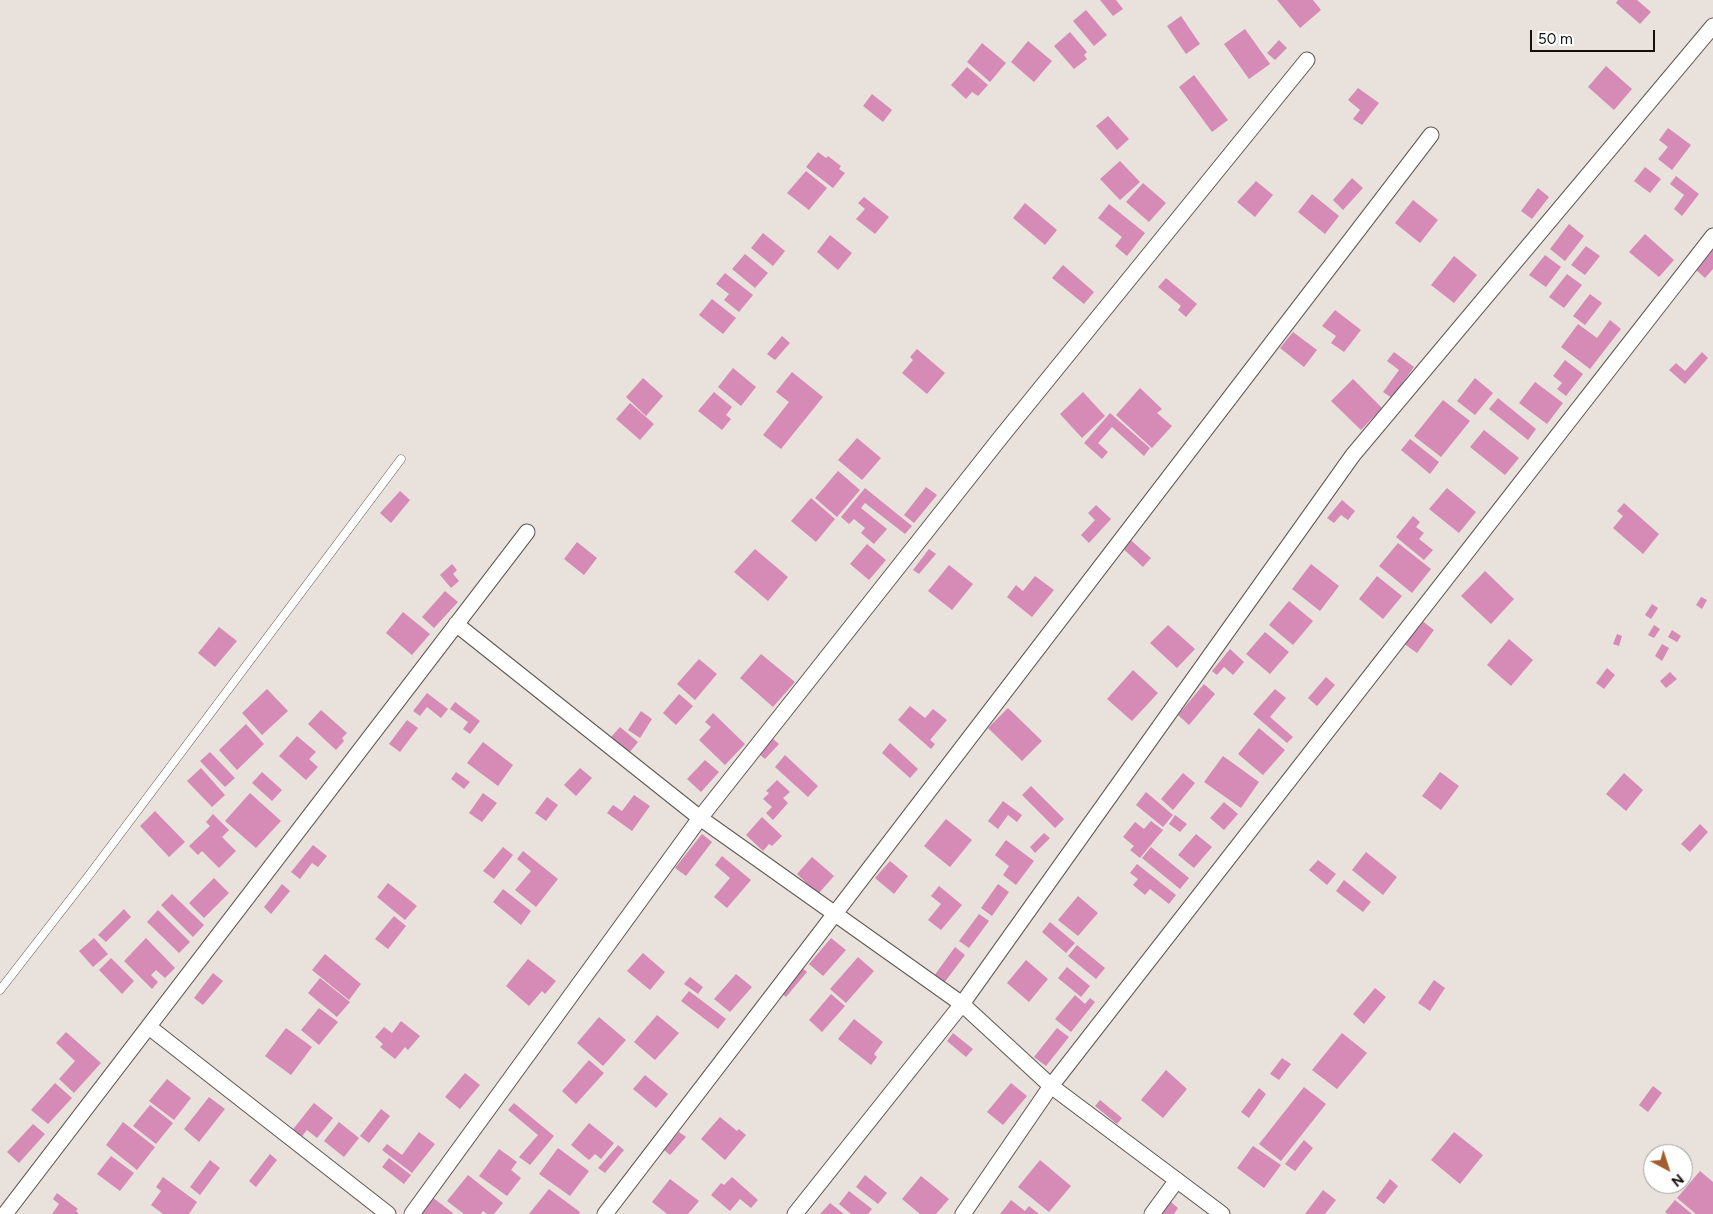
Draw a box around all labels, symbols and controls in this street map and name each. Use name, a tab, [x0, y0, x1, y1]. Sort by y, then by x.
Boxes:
scale bar	[1533, 20, 1658, 52]
text: 50 m	[1538, 30, 1573, 48]
north arrow	[1643, 1144, 1693, 1194]
text: N	[1668, 1170, 1687, 1190]

